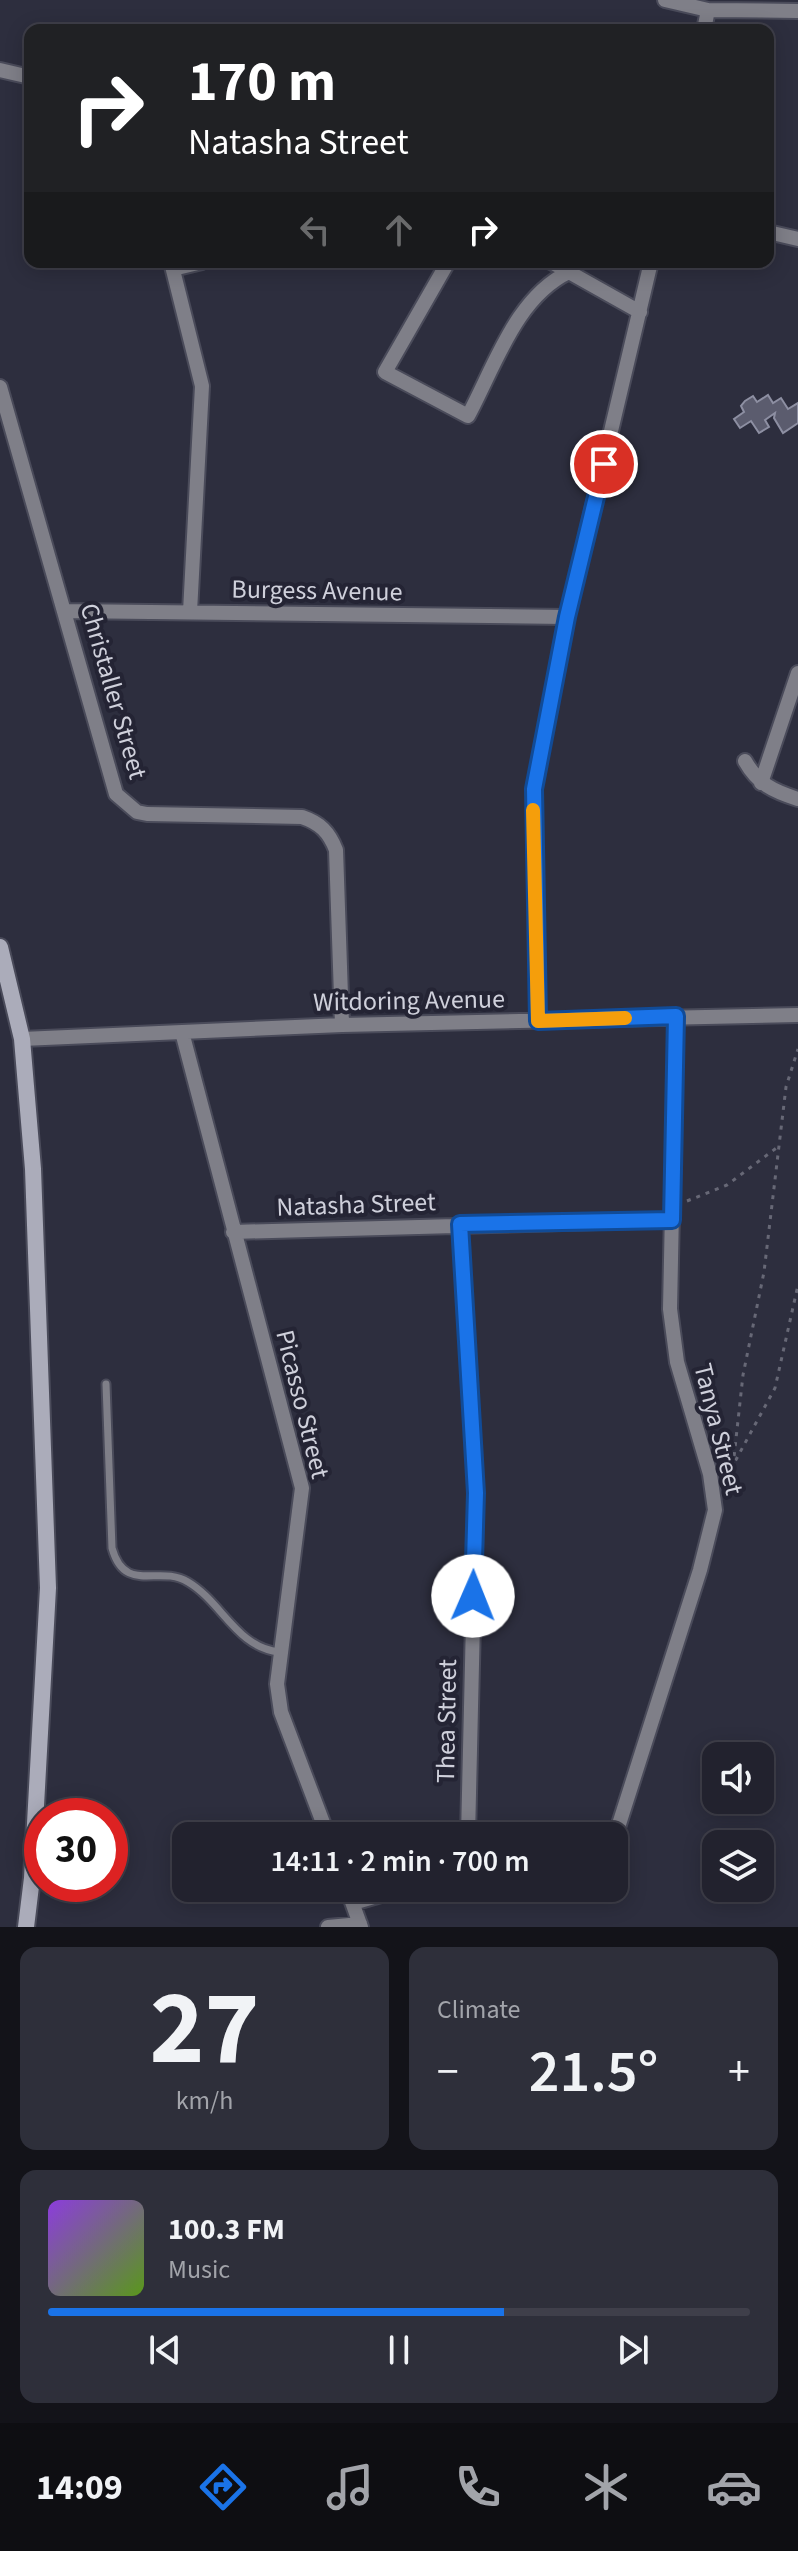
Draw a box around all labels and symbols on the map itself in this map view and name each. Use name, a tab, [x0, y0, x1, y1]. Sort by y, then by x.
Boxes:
pin	[570, 430, 638, 498]
street label: Burgess Avenue	[231, 571, 403, 610]
street label: Christaller Street	[71, 599, 156, 784]
street label: Witdoring Avenue	[313, 980, 505, 1021]
street label: Natasha Street	[276, 1183, 437, 1226]
street label: Picasso Street	[266, 1326, 339, 1483]
street label: Tanya Street	[684, 1359, 753, 1499]
position arrow	[431, 1554, 515, 1638]
street label: Thea Street	[427, 1658, 466, 1783]
speed limit sign: 30	[24, 1798, 128, 1902]

